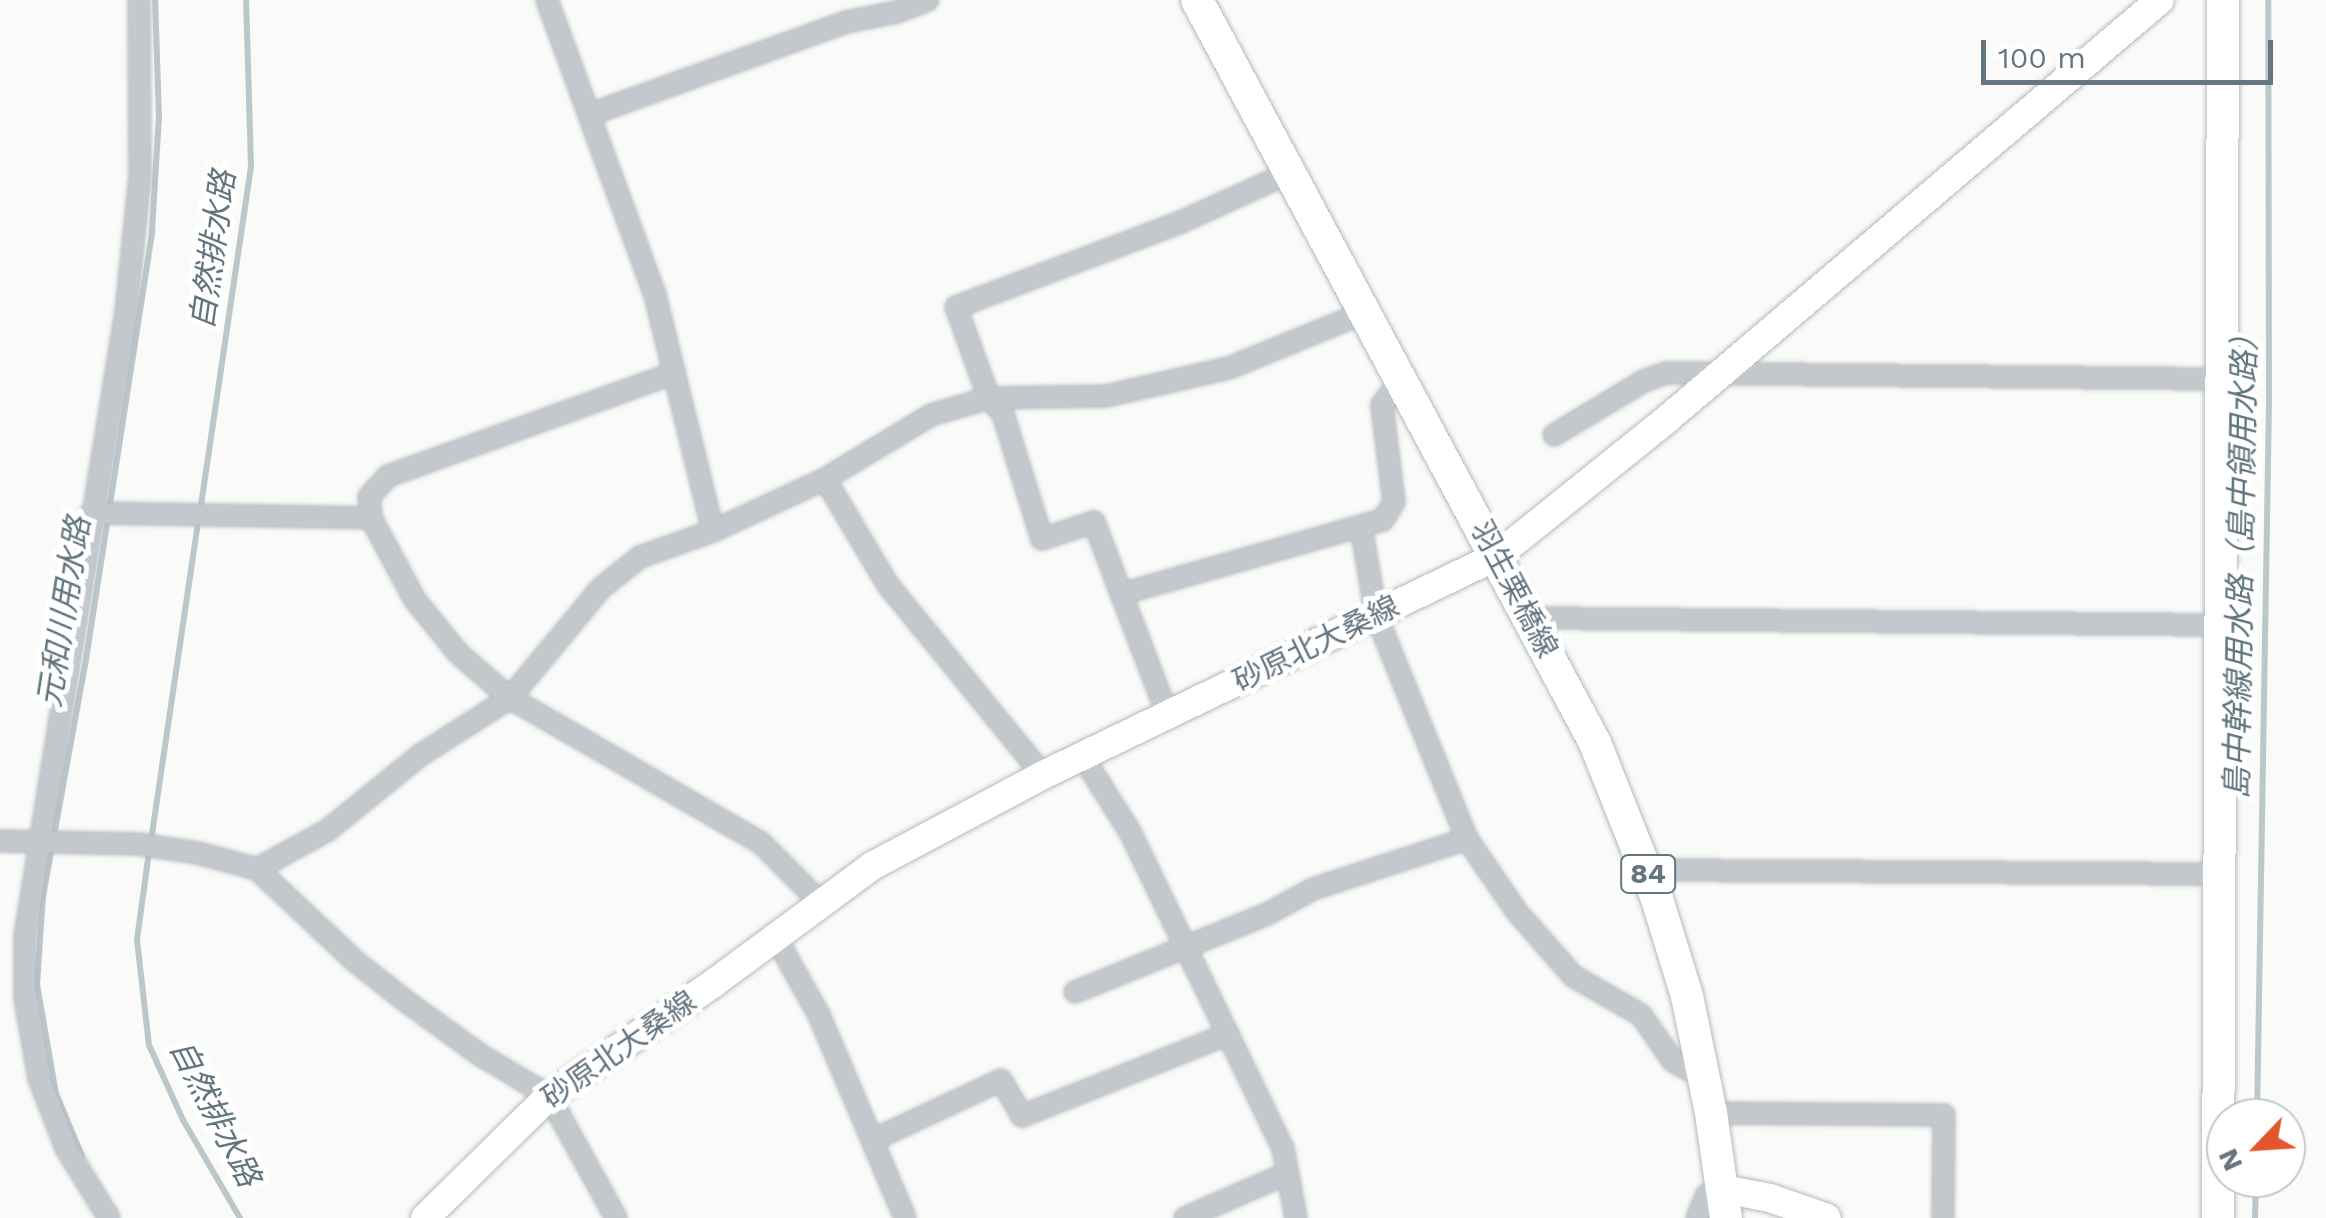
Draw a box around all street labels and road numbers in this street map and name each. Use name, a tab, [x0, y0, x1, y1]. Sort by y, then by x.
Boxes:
street label: 羽生栗橋線	[1463, 514, 1565, 664]
street label: 砂原北大桑線	[1227, 588, 1405, 700]
road number: 84	[1618, 851, 1678, 897]
street label: 砂原北大桑線	[535, 984, 703, 1116]

